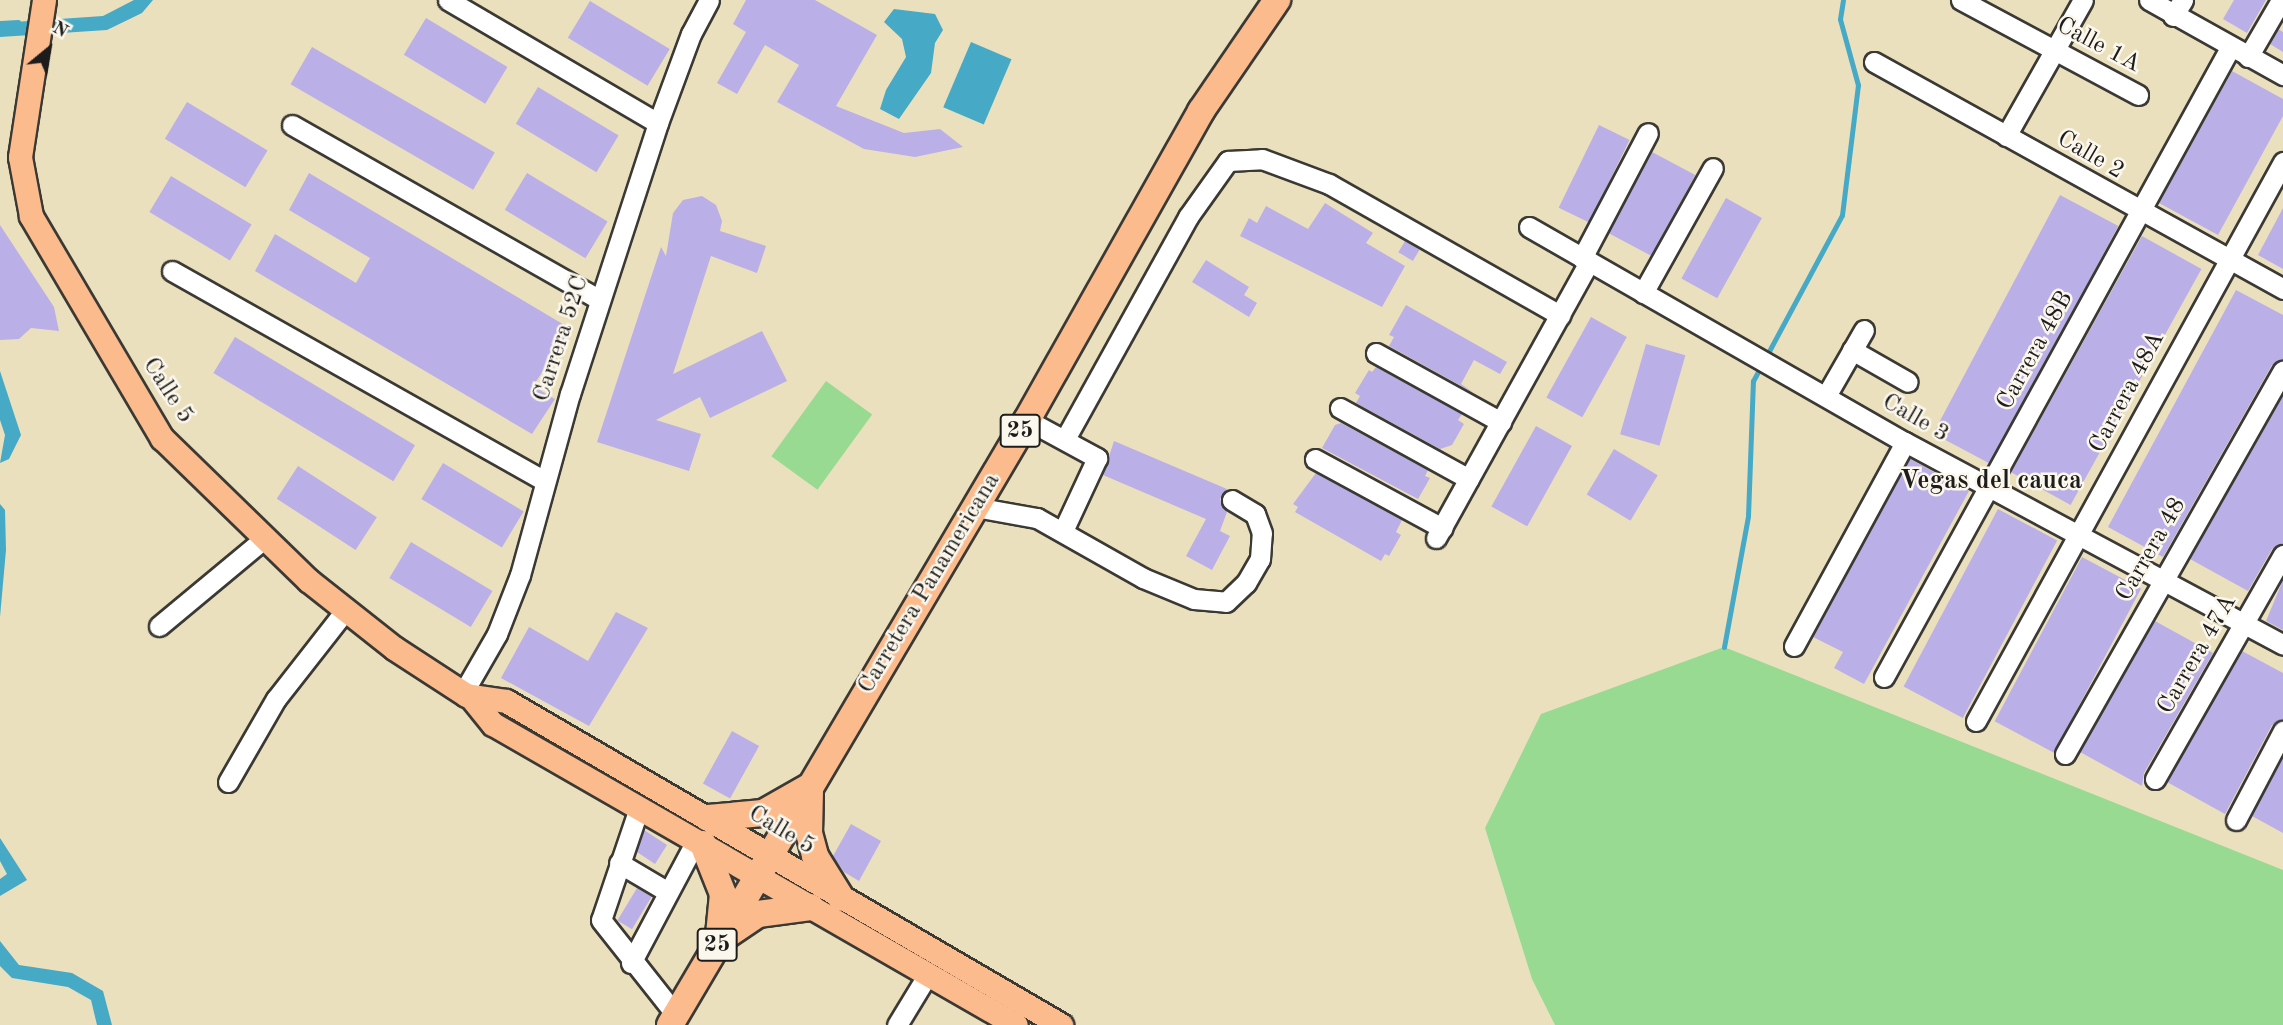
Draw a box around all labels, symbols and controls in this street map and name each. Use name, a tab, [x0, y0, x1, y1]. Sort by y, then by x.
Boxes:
street label: Calle 1A	[2051, 12, 2145, 80]
north arrow	[14, 14, 84, 84]
text: N	[49, 19, 71, 42]
street label: Calle 2	[2051, 125, 2129, 187]
street label: Carrera 52C	[528, 272, 596, 406]
street label: Carrera 48B	[1992, 287, 2080, 415]
street label: Carrera 48A	[2084, 327, 2172, 459]
street label: Calle 5	[135, 353, 199, 429]
street label: Calle 3	[1876, 388, 1954, 450]
road number: 25	[999, 412, 1041, 450]
district label: Vegas del cauca	[1900, 466, 2082, 498]
street label: Carretera Panamericana	[853, 469, 1007, 699]
street label: Carrera 48	[2111, 493, 2193, 607]
street label: Carrera 47A	[2152, 590, 2244, 720]
street label: Calle 5	[742, 800, 820, 862]
road number: 25	[696, 926, 738, 964]

